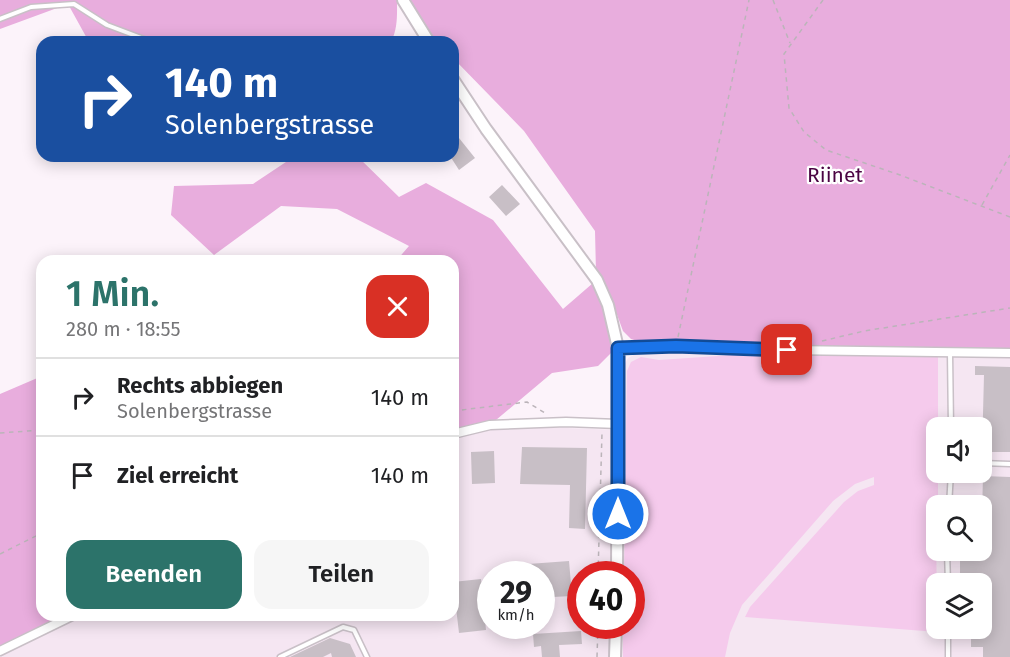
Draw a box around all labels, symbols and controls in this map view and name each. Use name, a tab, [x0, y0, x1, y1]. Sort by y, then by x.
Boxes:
text: 140 m	[165, 58, 278, 108]
icon: right	[66, 60, 144, 138]
text: Solenbergstrasse	[165, 109, 374, 141]
park label: Riinet	[807, 162, 863, 188]
text: 1 Min.	[66, 272, 159, 316]
button: close	[366, 275, 429, 338]
text: 280 m · 18:55	[66, 317, 180, 341]
pin	[761, 324, 812, 375]
icon: arrive	[770, 333, 803, 366]
text: Rechts abbiegen	[117, 372, 283, 399]
icon: right	[66, 381, 99, 414]
text: 140 m	[371, 384, 429, 411]
text: Solenbergstrasse	[117, 399, 272, 423]
map controls	[926, 417, 992, 639]
button: sound	[926, 417, 992, 483]
icon: arrive	[66, 459, 99, 492]
text: Ziel erreicht	[117, 462, 238, 489]
text: 140 m	[371, 462, 429, 489]
position arrow	[586, 482, 650, 546]
button: search	[926, 495, 992, 561]
button: Beenden	[66, 540, 242, 609]
button: Teilen	[254, 540, 429, 609]
speed limit sign: 40	[567, 561, 645, 639]
button: layers	[926, 573, 992, 639]
text: 29	[500, 575, 532, 611]
text: km/h	[497, 606, 535, 624]

